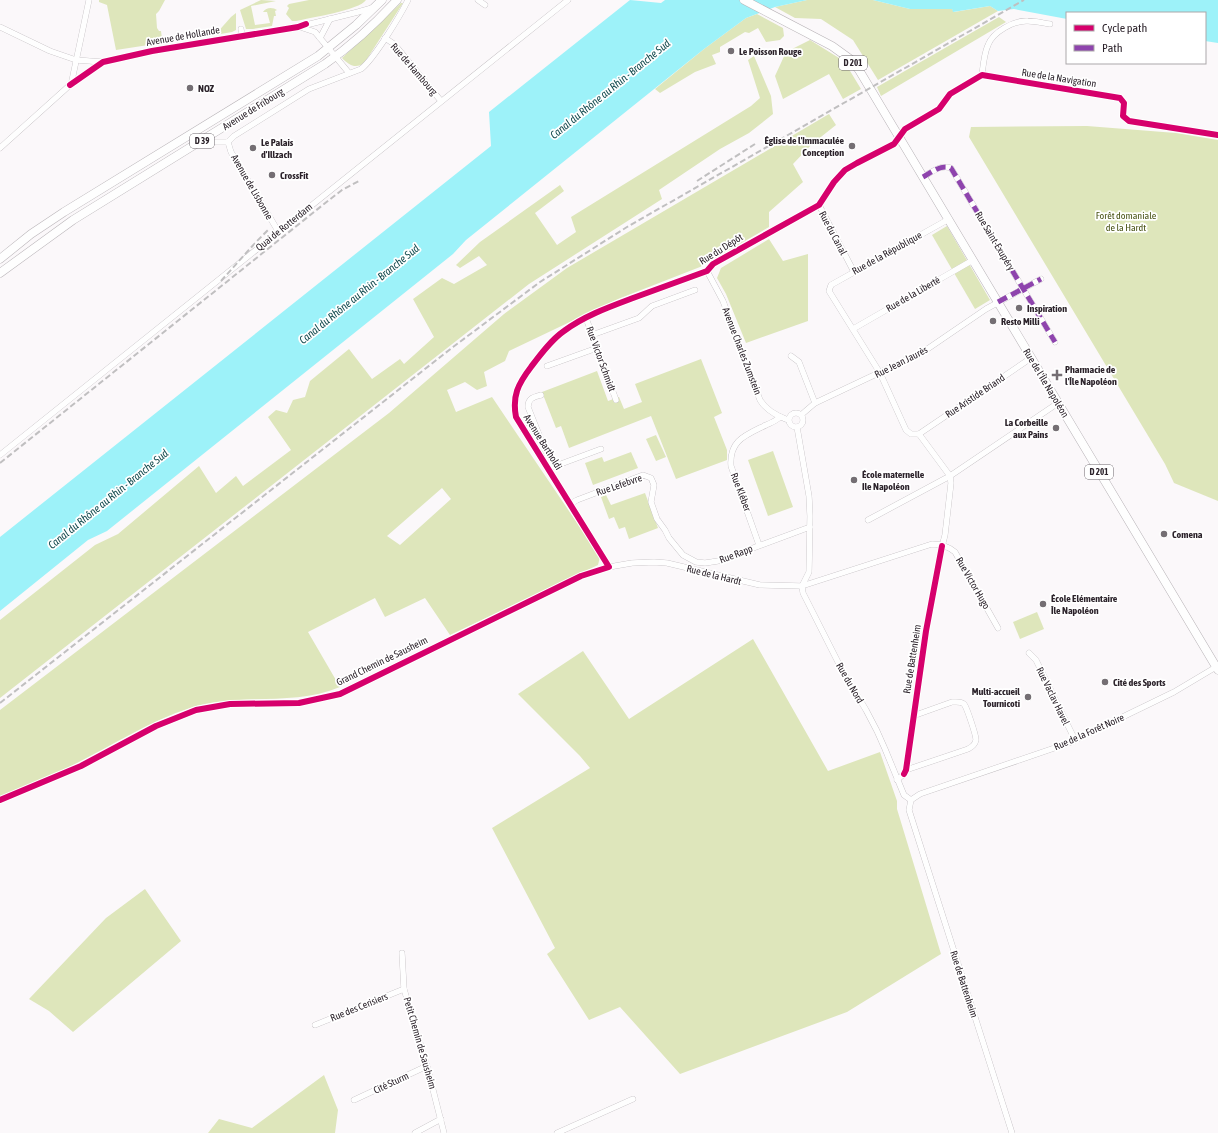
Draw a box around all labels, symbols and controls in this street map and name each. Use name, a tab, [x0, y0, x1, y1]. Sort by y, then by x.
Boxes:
legend	[1066, 12, 1206, 64]
text: Cycle path	[1102, 21, 1147, 35]
street label: Avenue de Hollande	[145, 24, 221, 48]
water label: Canal du Rhône au Rhin - Branche Sud	[548, 37, 672, 141]
street label: Rue de Hambourg	[388, 41, 440, 98]
text: Path	[1102, 41, 1123, 55]
marker: Le Poisson Rouge	[726, 46, 736, 56]
place label: Le Poisson Rouge	[739, 46, 802, 57]
road number: D 201	[839, 56, 867, 70]
street label: Rue de la Navigation	[1021, 67, 1097, 89]
marker: NOZ	[185, 83, 195, 93]
place label: NOZ	[198, 83, 215, 94]
street label: Avenue de Fribourg	[220, 85, 286, 132]
road number: D 39	[190, 134, 214, 148]
place label: Église de l'Immaculée Conception	[764, 135, 844, 158]
place label: Le Palais d'Illzach	[261, 137, 294, 160]
marker: Église de l'Immaculée Conception	[847, 141, 857, 151]
marker: Le Palais d'Illzach	[248, 143, 258, 153]
street label: Avenue de Lisbonne	[229, 153, 275, 222]
marker: CrossFit	[267, 170, 277, 180]
place label: CrossFit	[280, 170, 309, 181]
street label: Quai de Rotterdam	[254, 201, 314, 253]
street label: Rue du Canal	[817, 209, 849, 257]
street label: Rue Saint-Exupéry	[973, 210, 1017, 272]
park label: Forêt domaniale de la Hardt	[1096, 210, 1157, 233]
street label: Rue de la République	[850, 229, 924, 277]
street label: Rue du Dépôt	[697, 231, 745, 267]
water label: Canal du Rhône au Rhin - Branche Sud	[297, 242, 421, 346]
street label: Rue de la Liberté	[884, 274, 942, 314]
marker: Inspiration	[1014, 303, 1024, 313]
place label: Inspiration	[1027, 303, 1067, 314]
street label: Avenue Charles Zumstein	[720, 306, 764, 396]
marker: Resto Milli	[988, 316, 998, 326]
place label: Resto Milli	[1001, 316, 1040, 327]
street label: Rue Victor Schmidt	[584, 325, 618, 393]
street label: Rue Jean Jaurès	[873, 344, 930, 380]
street label: Rue de l'Île Napoléon	[1021, 347, 1071, 420]
place label: Pharmacie de l'Île Napoléon	[1065, 364, 1117, 387]
marker: Pharmacie de l'Île Napoléon	[1052, 370, 1062, 380]
street label: Rue Aristide Briand	[943, 372, 1007, 420]
street label: Avenue Bartholdi	[522, 412, 564, 472]
place label: La Corbeille aux Pains	[1005, 417, 1048, 440]
marker: La Corbeille aux Pains	[1051, 423, 1061, 433]
water label: Canal du Rhône au Rhin - Branche Sud	[46, 447, 170, 551]
road number: D 201	[1085, 465, 1113, 479]
place label: École maternelle Ile Napoléon	[862, 469, 925, 492]
street label: Rue Kléber	[729, 471, 754, 514]
street label: Rue Lefebvre	[595, 472, 644, 498]
marker: École maternelle Ile Napoléon	[849, 475, 859, 485]
marker: Comena	[1159, 529, 1169, 539]
place label: Comena	[1172, 529, 1203, 540]
street label: Rue Rapp	[718, 543, 754, 565]
street label: Rue Victor Hugo	[954, 555, 992, 611]
street label: Rue de la Hardt	[685, 563, 743, 587]
place label: École Elémentaire Île Napoléon	[1050, 593, 1118, 616]
marker: École Elémentaire Île Napoléon	[1038, 599, 1048, 609]
street label: Rue de Battenheim	[901, 624, 923, 694]
street label: Grand Chemin de Sausheim	[335, 634, 429, 688]
street label: Rue du Nord	[834, 661, 866, 705]
street label: Rue Vaclav Havel	[1034, 665, 1072, 727]
marker: Cité des Sports	[1100, 677, 1110, 687]
place label: Cité des Sports	[1113, 677, 1166, 688]
place label: Multi-accueil Tournicoti	[972, 686, 1020, 709]
marker: Multi-accueil Tournicoti	[1023, 692, 1033, 702]
street label: Rue de la Forêt Noire	[1052, 711, 1126, 752]
street label: Rue de Battenheim	[948, 949, 980, 1019]
street label: Rue des Cerisiers	[329, 990, 390, 1024]
street label: Petit Chemin de Sausheim	[402, 996, 438, 1090]
street label: Cité Sturm	[372, 1070, 410, 1096]

